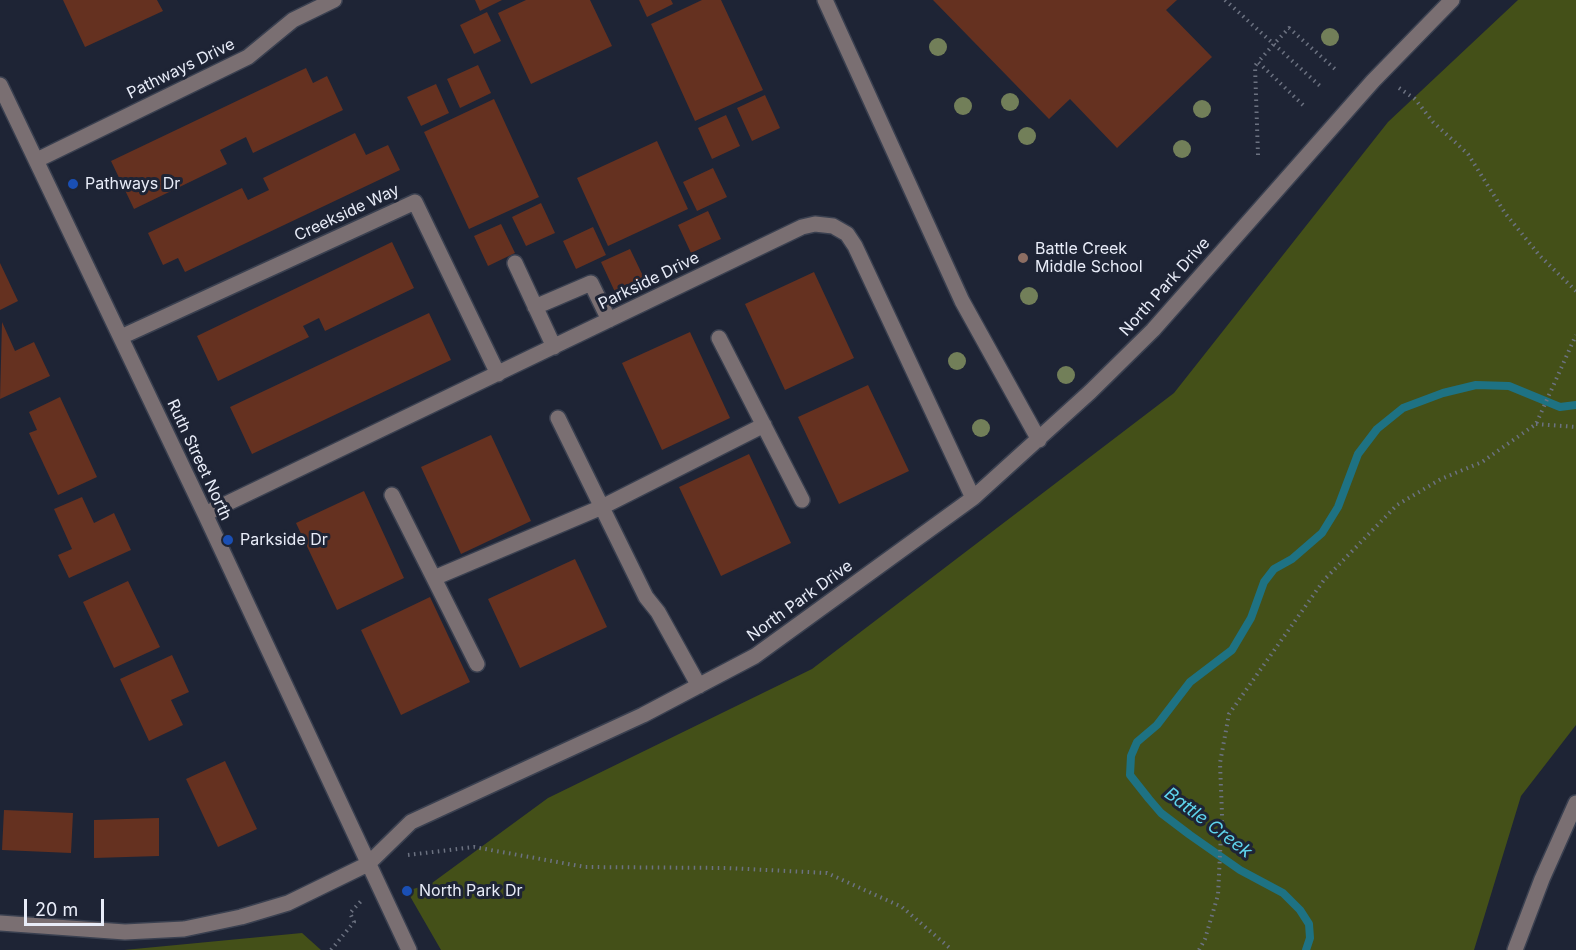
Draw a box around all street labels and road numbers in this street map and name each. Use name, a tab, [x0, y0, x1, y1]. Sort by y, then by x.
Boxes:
street label: Pathways Drive	[124, 35, 238, 103]
street label: Creekside Way	[291, 180, 403, 246]
street label: North Park Drive	[1116, 234, 1214, 340]
street label: Parkside Drive	[595, 248, 703, 314]
street label: Ruth Street North	[163, 396, 235, 524]
street label: North Park Drive	[744, 556, 856, 646]

